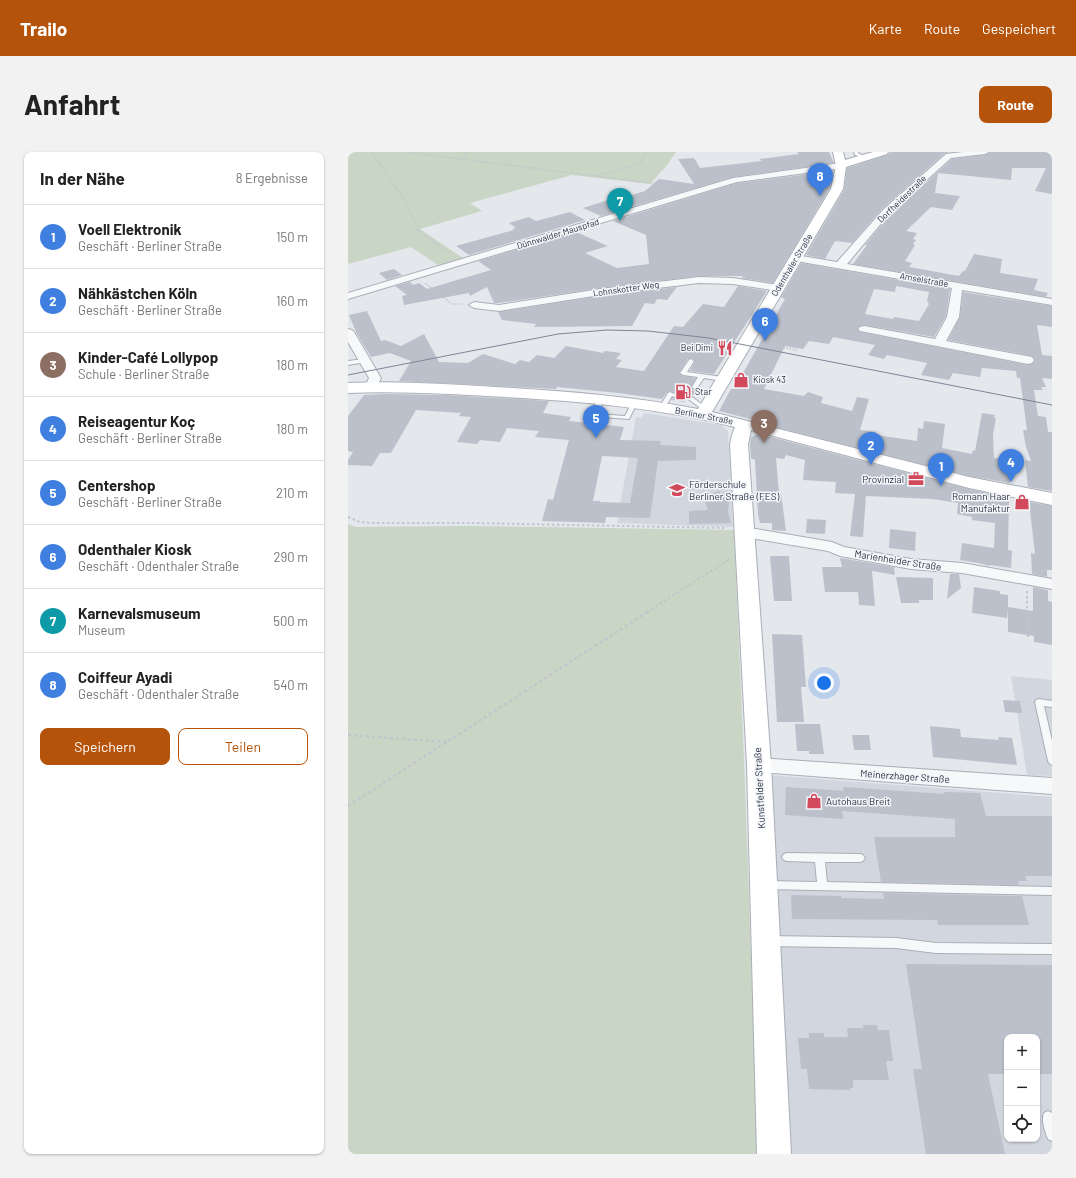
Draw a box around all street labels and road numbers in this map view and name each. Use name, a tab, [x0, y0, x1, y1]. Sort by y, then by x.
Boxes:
street label: Dorfheidestraße	[875, 172, 929, 225]
street label: Dünnwalder Mauspfad	[515, 216, 600, 251]
street label: Odenthaler Straße	[769, 231, 815, 298]
street label: Amselstraße	[899, 270, 950, 289]
street label: Lohnskotter Weg	[592, 278, 660, 299]
street label: Berliner Straße	[674, 404, 734, 427]
street label: Marienheider Straße	[854, 547, 942, 573]
street label: Kunstfelder Straße	[751, 747, 767, 829]
street label: Meinerzhager Straße	[860, 767, 950, 785]

